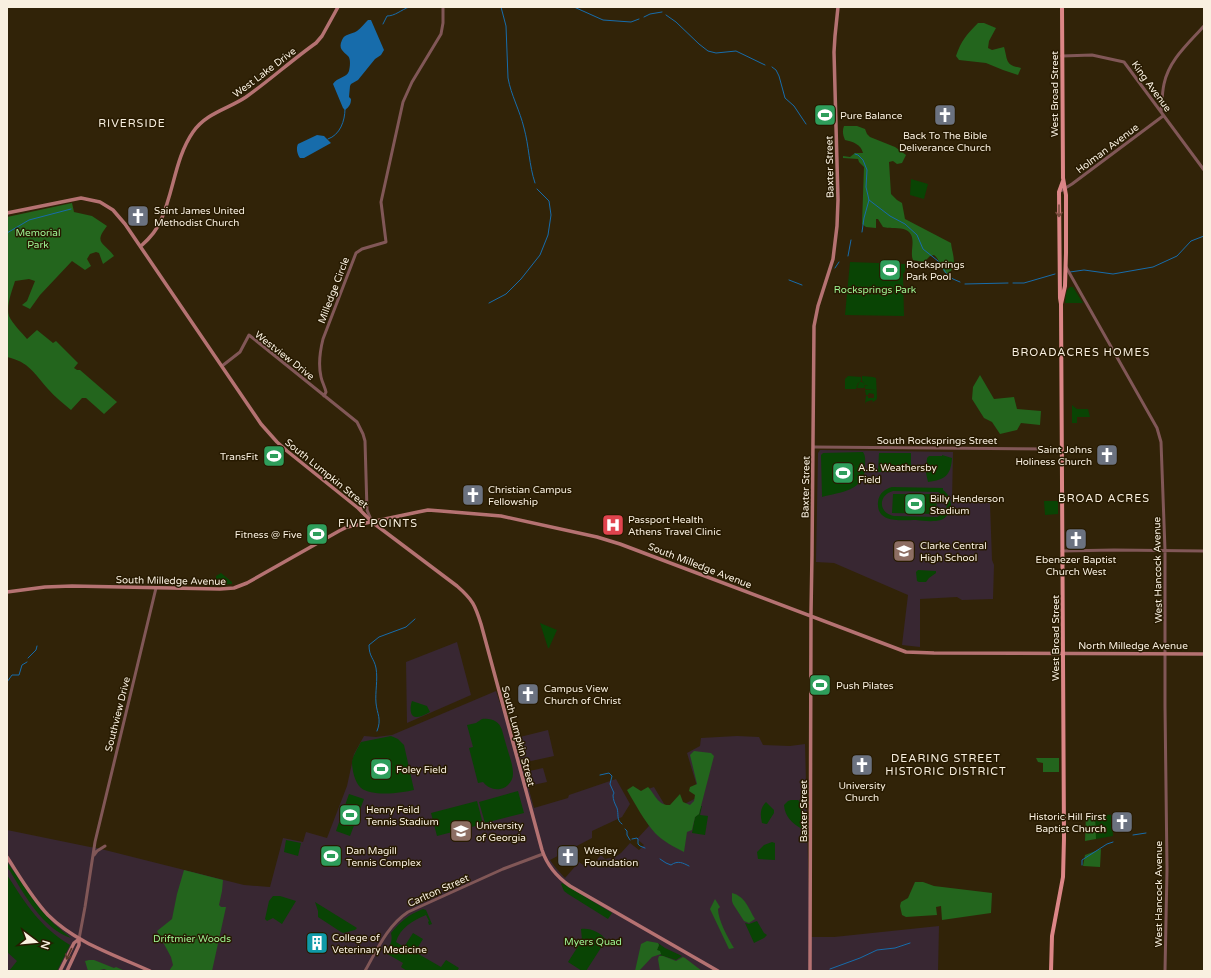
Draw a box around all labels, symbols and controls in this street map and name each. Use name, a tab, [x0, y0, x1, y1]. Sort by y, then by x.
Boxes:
street label: West Lake Drive	[231, 45, 299, 101]
street label: West Broad Street	[1049, 51, 1061, 137]
street label: King Avenue	[1129, 59, 1174, 115]
sports icon: Pure Balance	[812, 102, 838, 128]
church icon: Back To The Bible Deliverance Church	[932, 102, 958, 128]
place label: Pure Balance	[840, 110, 903, 122]
district label: RIVERSIDE	[98, 117, 166, 130]
street label: Holman Avenue	[1074, 121, 1142, 176]
place label: Back To The Bible Deliverance Church	[899, 130, 991, 154]
street label: Baxter Street	[823, 136, 837, 198]
church icon: Saint James United Methodist Church	[125, 203, 151, 229]
one-way arrow	[1055, 204, 1063, 217]
place label: Saint James United Methodist Church	[154, 205, 245, 229]
park label: Memorial Park	[16, 227, 60, 251]
street label: Milledge Circle	[316, 255, 352, 325]
sports icon: Rocksprings Park Pool	[877, 257, 903, 283]
place label: Rocksprings Park Pool	[906, 259, 965, 283]
park label: Rocksprings Park	[834, 284, 917, 296]
street label: Westview Drive	[252, 329, 317, 383]
district label: BROADACRES HOMES	[1012, 346, 1150, 359]
street label: South Rocksprings Street	[877, 435, 997, 447]
street label: South Lumpkin Street	[282, 437, 370, 511]
church icon: Saint Johns Holiness Church	[1094, 442, 1120, 468]
sports icon: TransFit	[261, 443, 287, 469]
place label: Saint Johns Holiness Church	[1015, 444, 1092, 468]
place label: TransFit	[220, 451, 258, 463]
street label: Baxter Street	[799, 456, 813, 518]
sports icon: A.B. Weathersby Field	[830, 460, 856, 486]
place label: A.B. Weathersby Field	[858, 462, 937, 486]
church icon: Christian Campus Fellowship	[460, 482, 486, 508]
place label: Christian Campus Fellowship	[488, 484, 572, 508]
sports icon: Billy Henderson Stadium	[902, 491, 928, 517]
district label: BROAD ACRES	[1058, 492, 1150, 505]
place label: Billy Henderson Stadium	[930, 493, 1004, 517]
hospital icon: Passport Health Athens Travel Clinic	[600, 512, 626, 538]
place label: Passport Health Athens Travel Clinic	[628, 514, 721, 538]
street label: West Hancock Avenue	[1151, 516, 1165, 623]
district label: FIVE POINTS	[338, 517, 418, 530]
sports icon: Fitness @ Five	[304, 521, 330, 547]
church icon: Ebenezer Baptist Church West	[1063, 526, 1089, 552]
place label: Fitness @ Five	[235, 529, 302, 541]
school or university icon: Clarke Central High School	[891, 538, 917, 564]
place label: Clarke Central High School	[920, 540, 987, 564]
street label: South Milledge Avenue	[646, 541, 754, 591]
place label: Ebenezer Baptist Church West	[1036, 554, 1117, 578]
street label: South Milledge Avenue	[116, 574, 227, 588]
street label: West Broad Street	[1050, 595, 1062, 681]
street label: North Milledge Avenue	[1078, 640, 1188, 652]
sports icon: Push Pilates	[807, 672, 833, 698]
street label: Southview Drive	[103, 675, 133, 753]
place label: Push Pilates	[836, 680, 894, 692]
church icon: Campus View Church of Christ	[515, 681, 541, 707]
place label: Campus View Church of Christ	[544, 683, 621, 707]
street label: South Lumpkin Street	[499, 685, 537, 788]
church icon: University Church	[849, 752, 875, 778]
district label: DEARING STREET HISTORIC DISTRICT	[885, 752, 1007, 778]
sports icon: Foley Field	[368, 756, 394, 782]
place label: Foley Field	[396, 764, 447, 776]
street label: Baxter Street	[798, 780, 810, 842]
place label: University Church	[838, 780, 886, 804]
sports icon: Henry Feild Tennis Stadium	[337, 802, 363, 828]
place label: Henry Feild Tennis Stadium	[366, 804, 439, 828]
church icon: Historic Hill First Baptist Church	[1109, 809, 1135, 835]
place label: Historic Hill First Baptist Church	[1029, 811, 1106, 835]
school or university icon: University of Georgia	[448, 818, 474, 844]
place label: University of Georgia	[476, 820, 526, 844]
street label: West Hancock Avenue	[1153, 841, 1165, 947]
sports icon: Dan Magill Tennis Complex	[318, 843, 344, 869]
church icon: Wesley Foundation	[555, 843, 581, 869]
place label: Dan Magill Tennis Complex	[346, 845, 421, 869]
place label: Wesley Foundation	[584, 845, 638, 869]
street label: Carlton Street	[406, 872, 471, 910]
north arrow	[16, 922, 56, 962]
building icon: College of Veterinary Medicine	[304, 930, 330, 956]
place label: College of Veterinary Medicine	[332, 932, 427, 956]
park label: Driftmier Woods	[153, 933, 231, 945]
park label: Myers Quad	[564, 936, 622, 948]
text: N	[38, 939, 53, 951]
one-way arrow	[65, 948, 72, 960]

